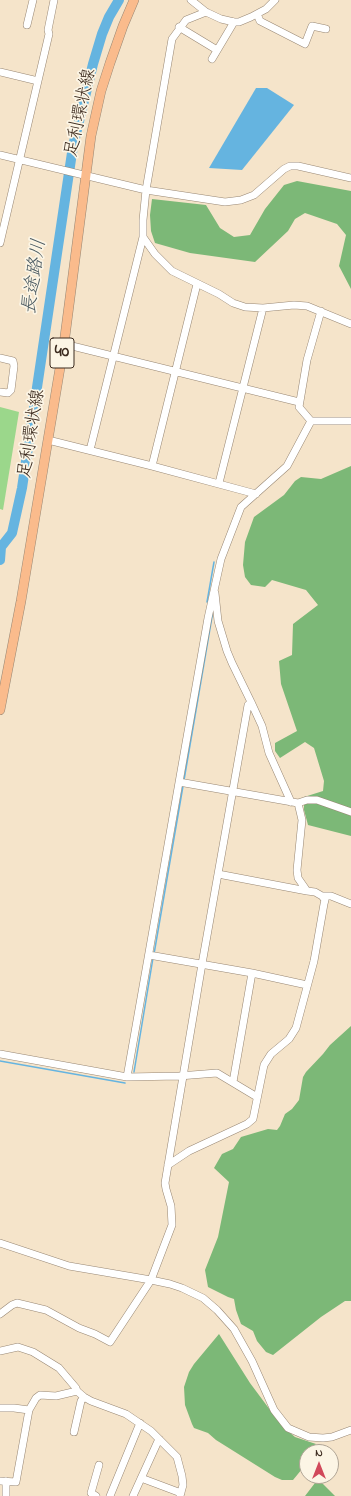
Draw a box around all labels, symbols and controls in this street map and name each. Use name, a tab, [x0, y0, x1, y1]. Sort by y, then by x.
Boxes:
street label: 足利環状線	[62, 67, 102, 159]
water label: 長途路川	[19, 238, 53, 316]
road number: 40	[50, 338, 74, 368]
street label: 足利環状線	[15, 388, 51, 480]
north arrow	[299, 1444, 339, 1484]
text: N	[315, 1445, 323, 1461]

